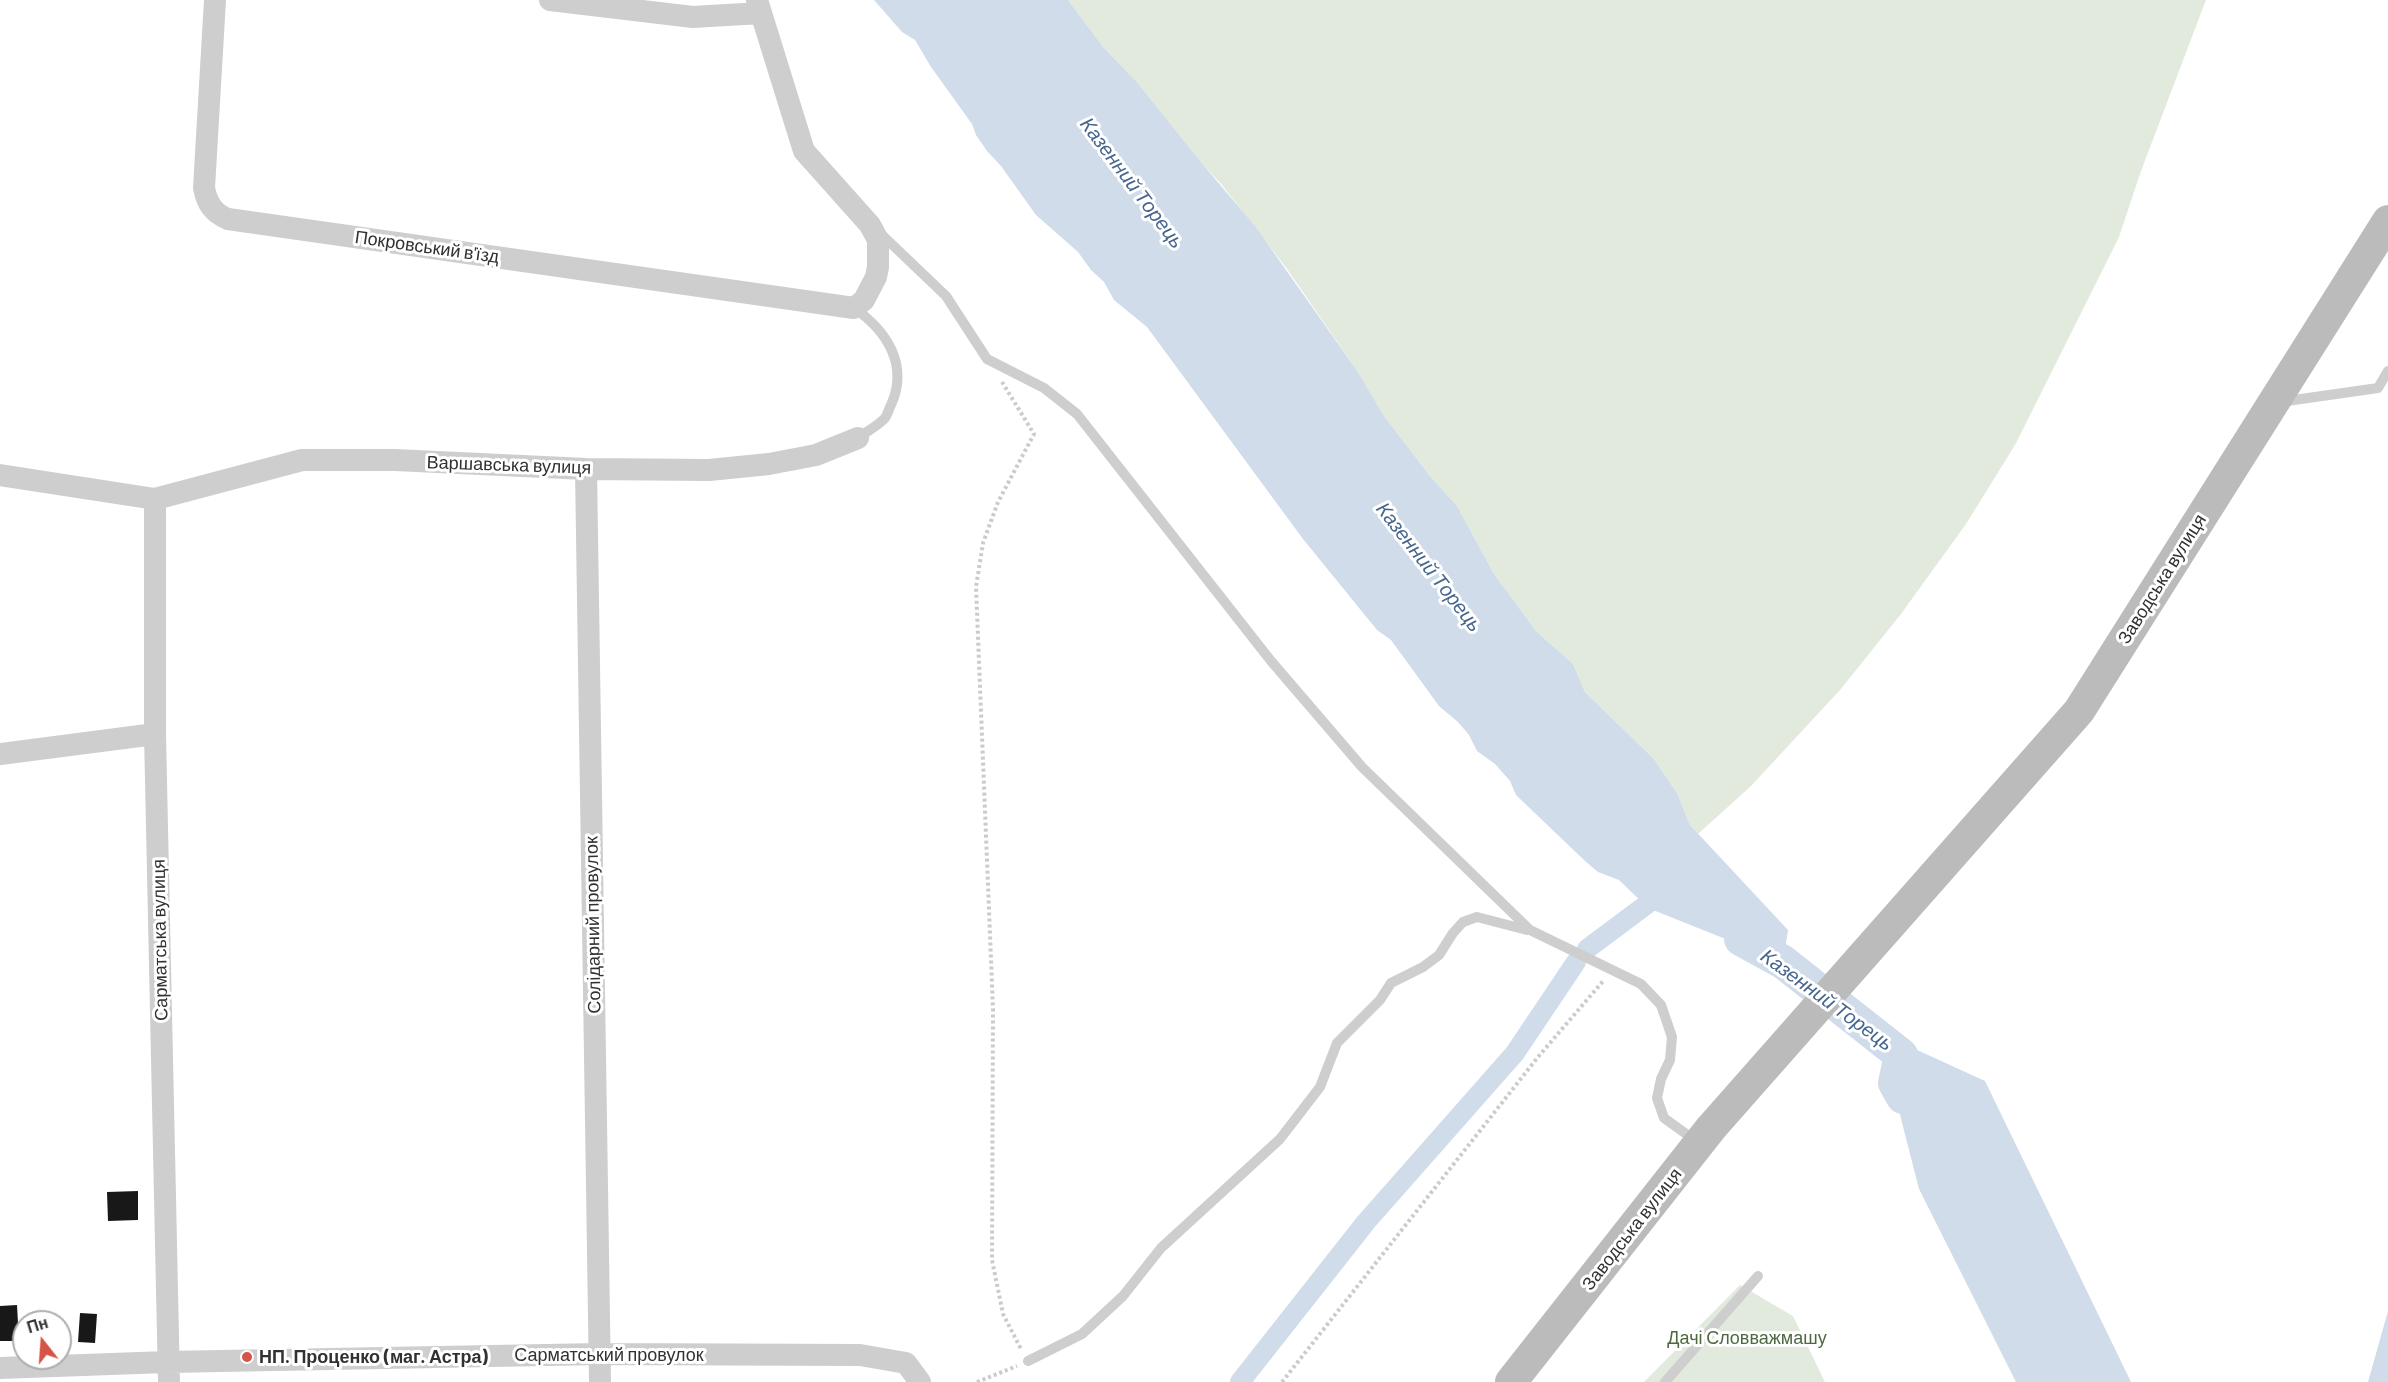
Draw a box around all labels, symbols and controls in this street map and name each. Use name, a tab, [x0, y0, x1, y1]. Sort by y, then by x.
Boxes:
water label: Казенний Торець	[1075, 113, 1189, 253]
street label: Покровський в'їзд	[353, 226, 501, 268]
street label: Варшавська вулиця	[426, 451, 592, 479]
water label: Казенний Торець	[1371, 497, 1487, 637]
street label: Заводська вулиця	[2113, 510, 2211, 648]
street label: Солідарний провулок	[581, 836, 605, 1014]
street label: Сарматська вулиця	[148, 859, 172, 1021]
water label: Казенний Торець	[1756, 944, 1898, 1056]
street label: Заводська вулиця	[1578, 1164, 1686, 1294]
north arrow	[12, 1310, 72, 1370]
text: Пн	[24, 1312, 50, 1336]
park label: Дачі Словважмашу	[1667, 1327, 1827, 1349]
street label: Сарматський провулок	[514, 1344, 704, 1366]
place label: НП. Проценко (маг. Астра)	[259, 1346, 488, 1368]
marker: НП. Проценко (маг. Астра)	[240, 1350, 254, 1364]

